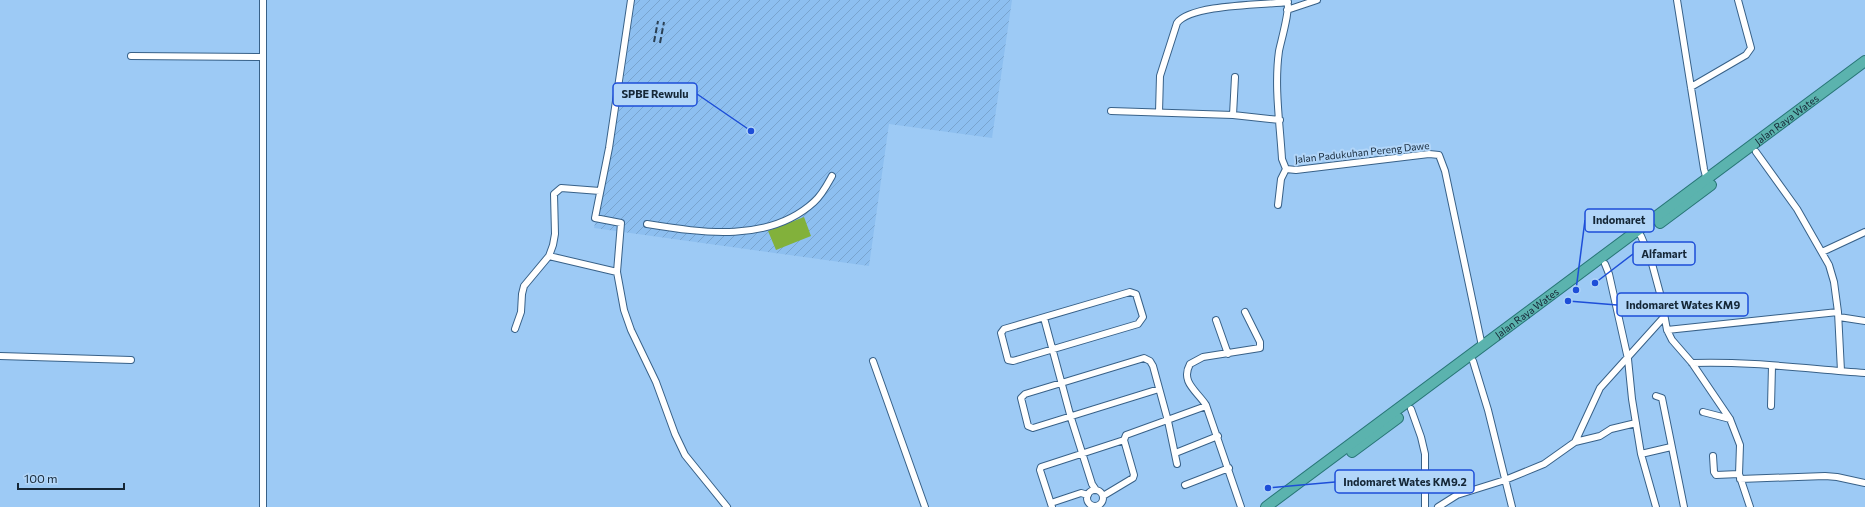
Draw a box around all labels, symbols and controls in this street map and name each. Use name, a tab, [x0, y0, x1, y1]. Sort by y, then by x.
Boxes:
callout: SPBE Rewulu	[613, 83, 697, 106]
text: SPBE Rewulu	[621, 87, 689, 100]
street label: Jalan Raya Wates	[1752, 92, 1821, 147]
street label: Jalan Padukuhan Pereng Dawe	[1294, 139, 1430, 165]
callout: Indomaret	[1585, 209, 1654, 232]
text: Indomaret	[1592, 213, 1646, 226]
callout: Alfamart	[1633, 242, 1695, 265]
text: Alfamart	[1641, 247, 1687, 260]
street label: Jalan Raya Wates	[1492, 285, 1561, 341]
callout: Indomaret Wates KM9	[1617, 293, 1748, 316]
text: Indomaret Wates KM9	[1626, 298, 1740, 311]
scale bar	[18, 465, 124, 491]
callout: Indomaret Wates KM9.2	[1335, 470, 1474, 493]
text: 100 m	[24, 471, 58, 485]
text: Indomaret Wates KM9.2	[1343, 475, 1467, 488]

